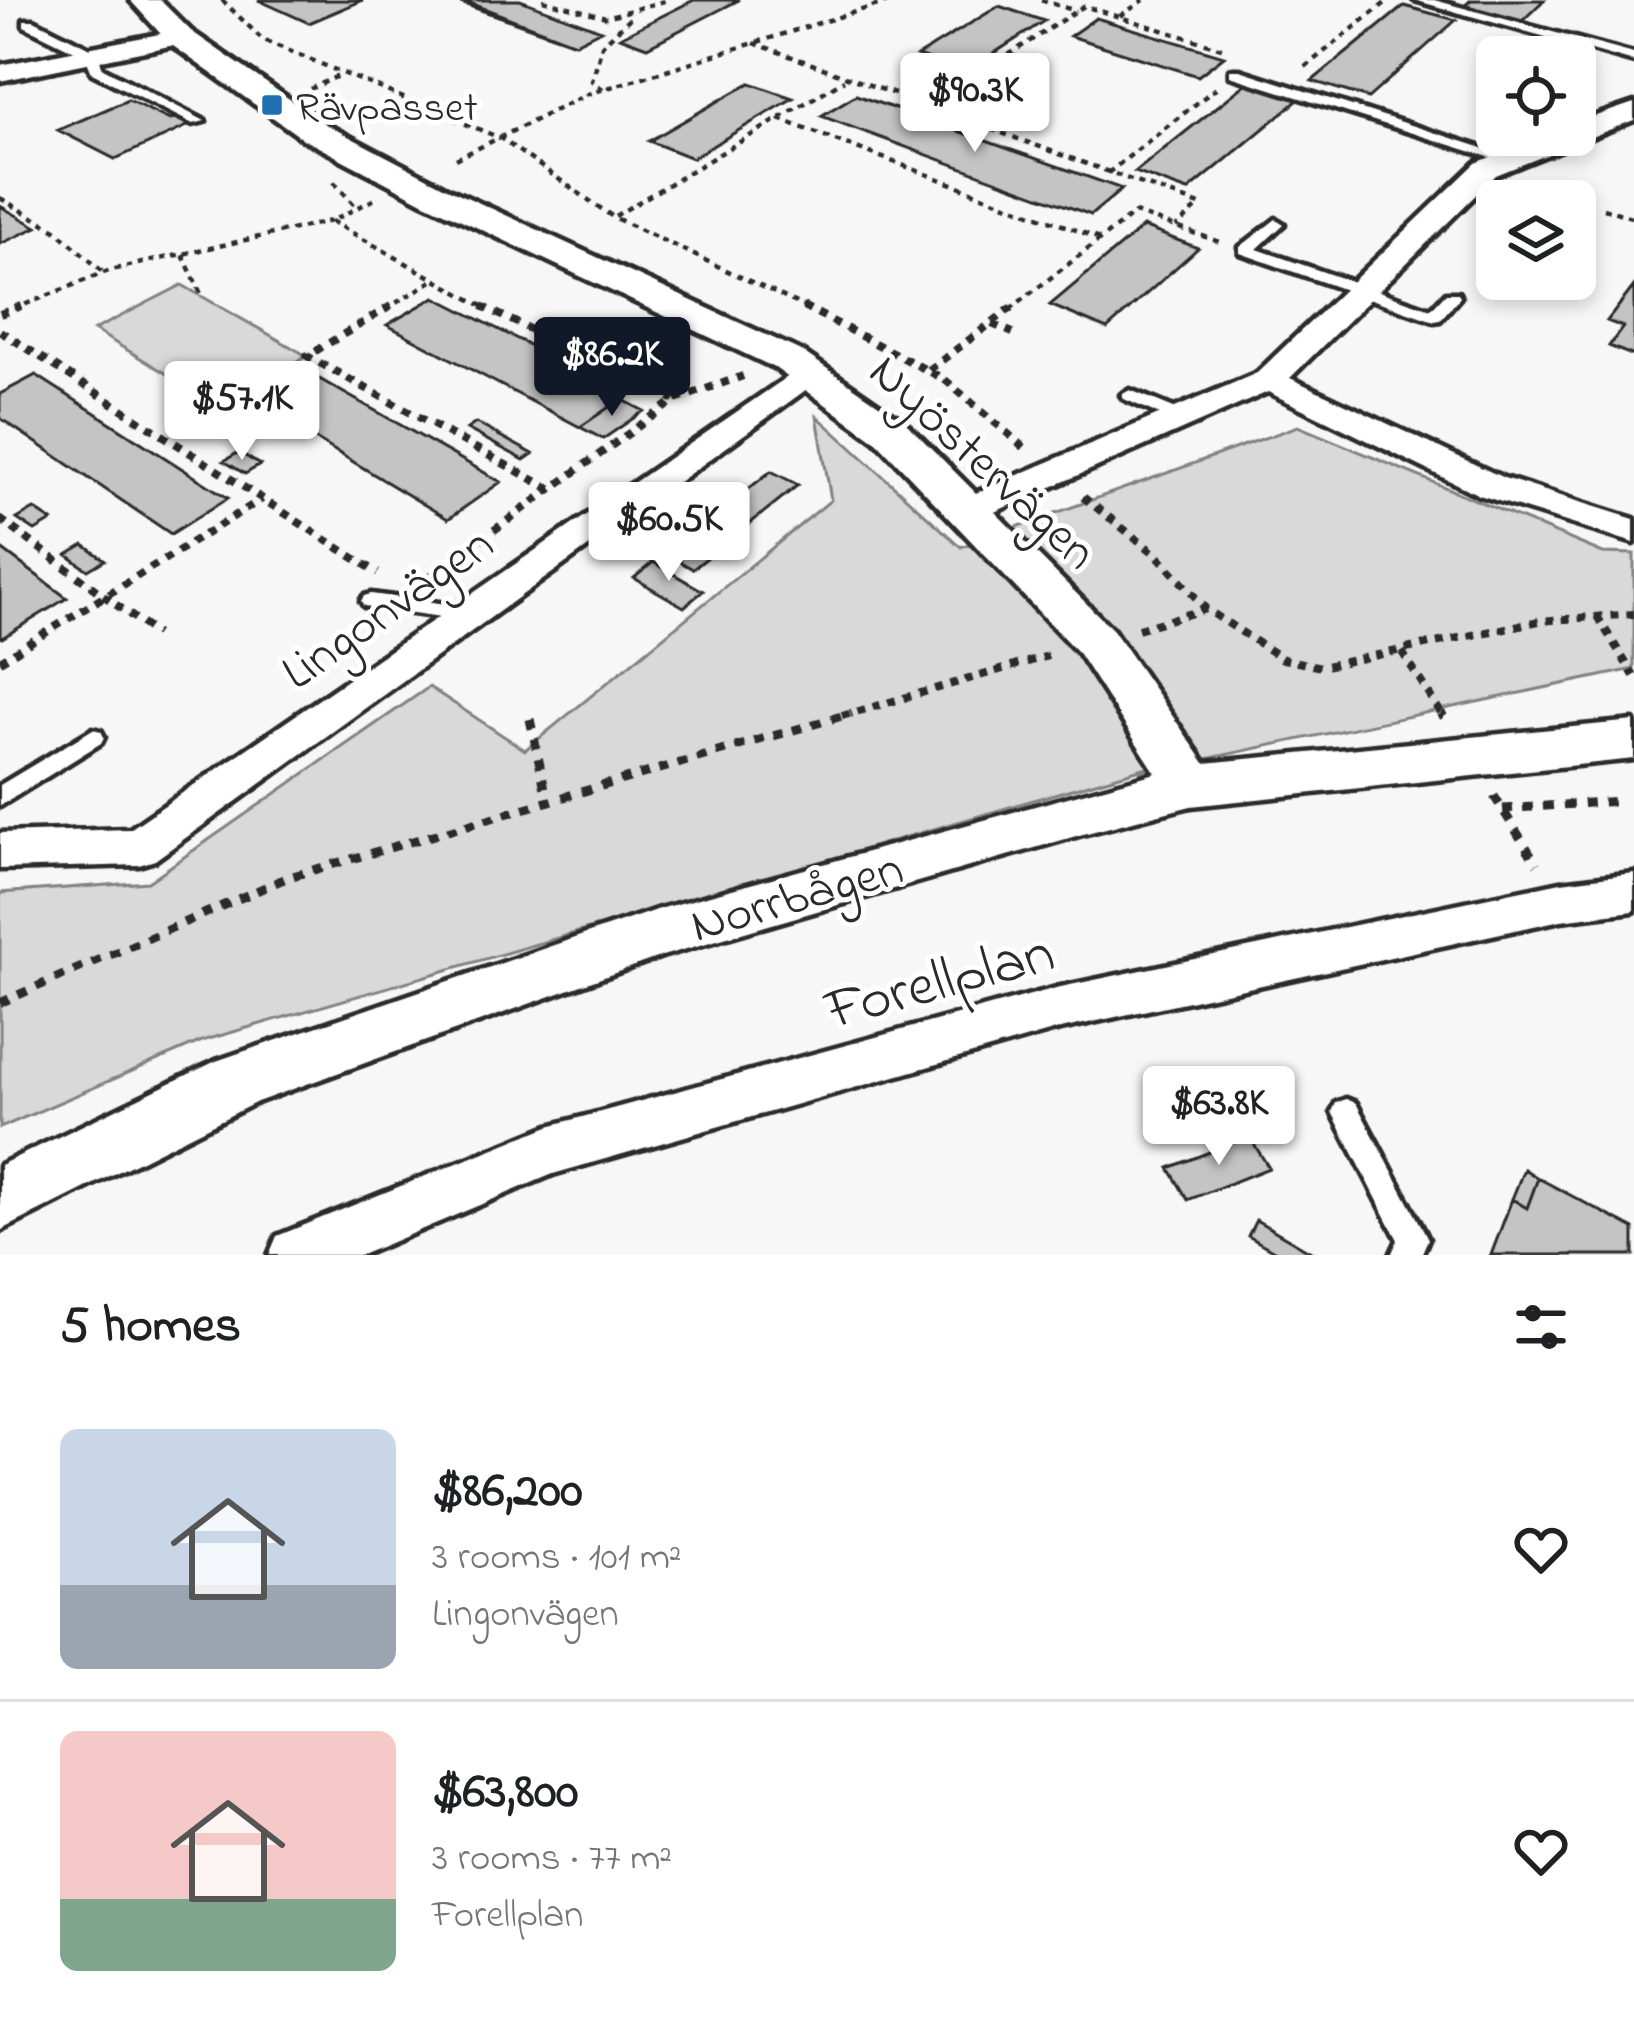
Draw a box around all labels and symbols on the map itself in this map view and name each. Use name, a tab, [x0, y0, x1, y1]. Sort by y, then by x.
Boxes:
pin: $90.3K	[877, 53, 1073, 155]
place label: Rävpasset	[296, 79, 478, 140]
marker: Rävpasset	[259, 92, 285, 118]
pin: $86.2K	[514, 317, 710, 419]
street label: Nyöstervägen	[850, 338, 1113, 590]
pin: $57.1K	[144, 361, 340, 463]
pin: $60.5K	[571, 482, 767, 584]
street label: Lingonvägen	[268, 510, 511, 711]
street label: Norrbågen	[682, 833, 913, 965]
street label: Forellplan	[815, 912, 1065, 1057]
pin: $63.8K	[1121, 1066, 1317, 1168]

